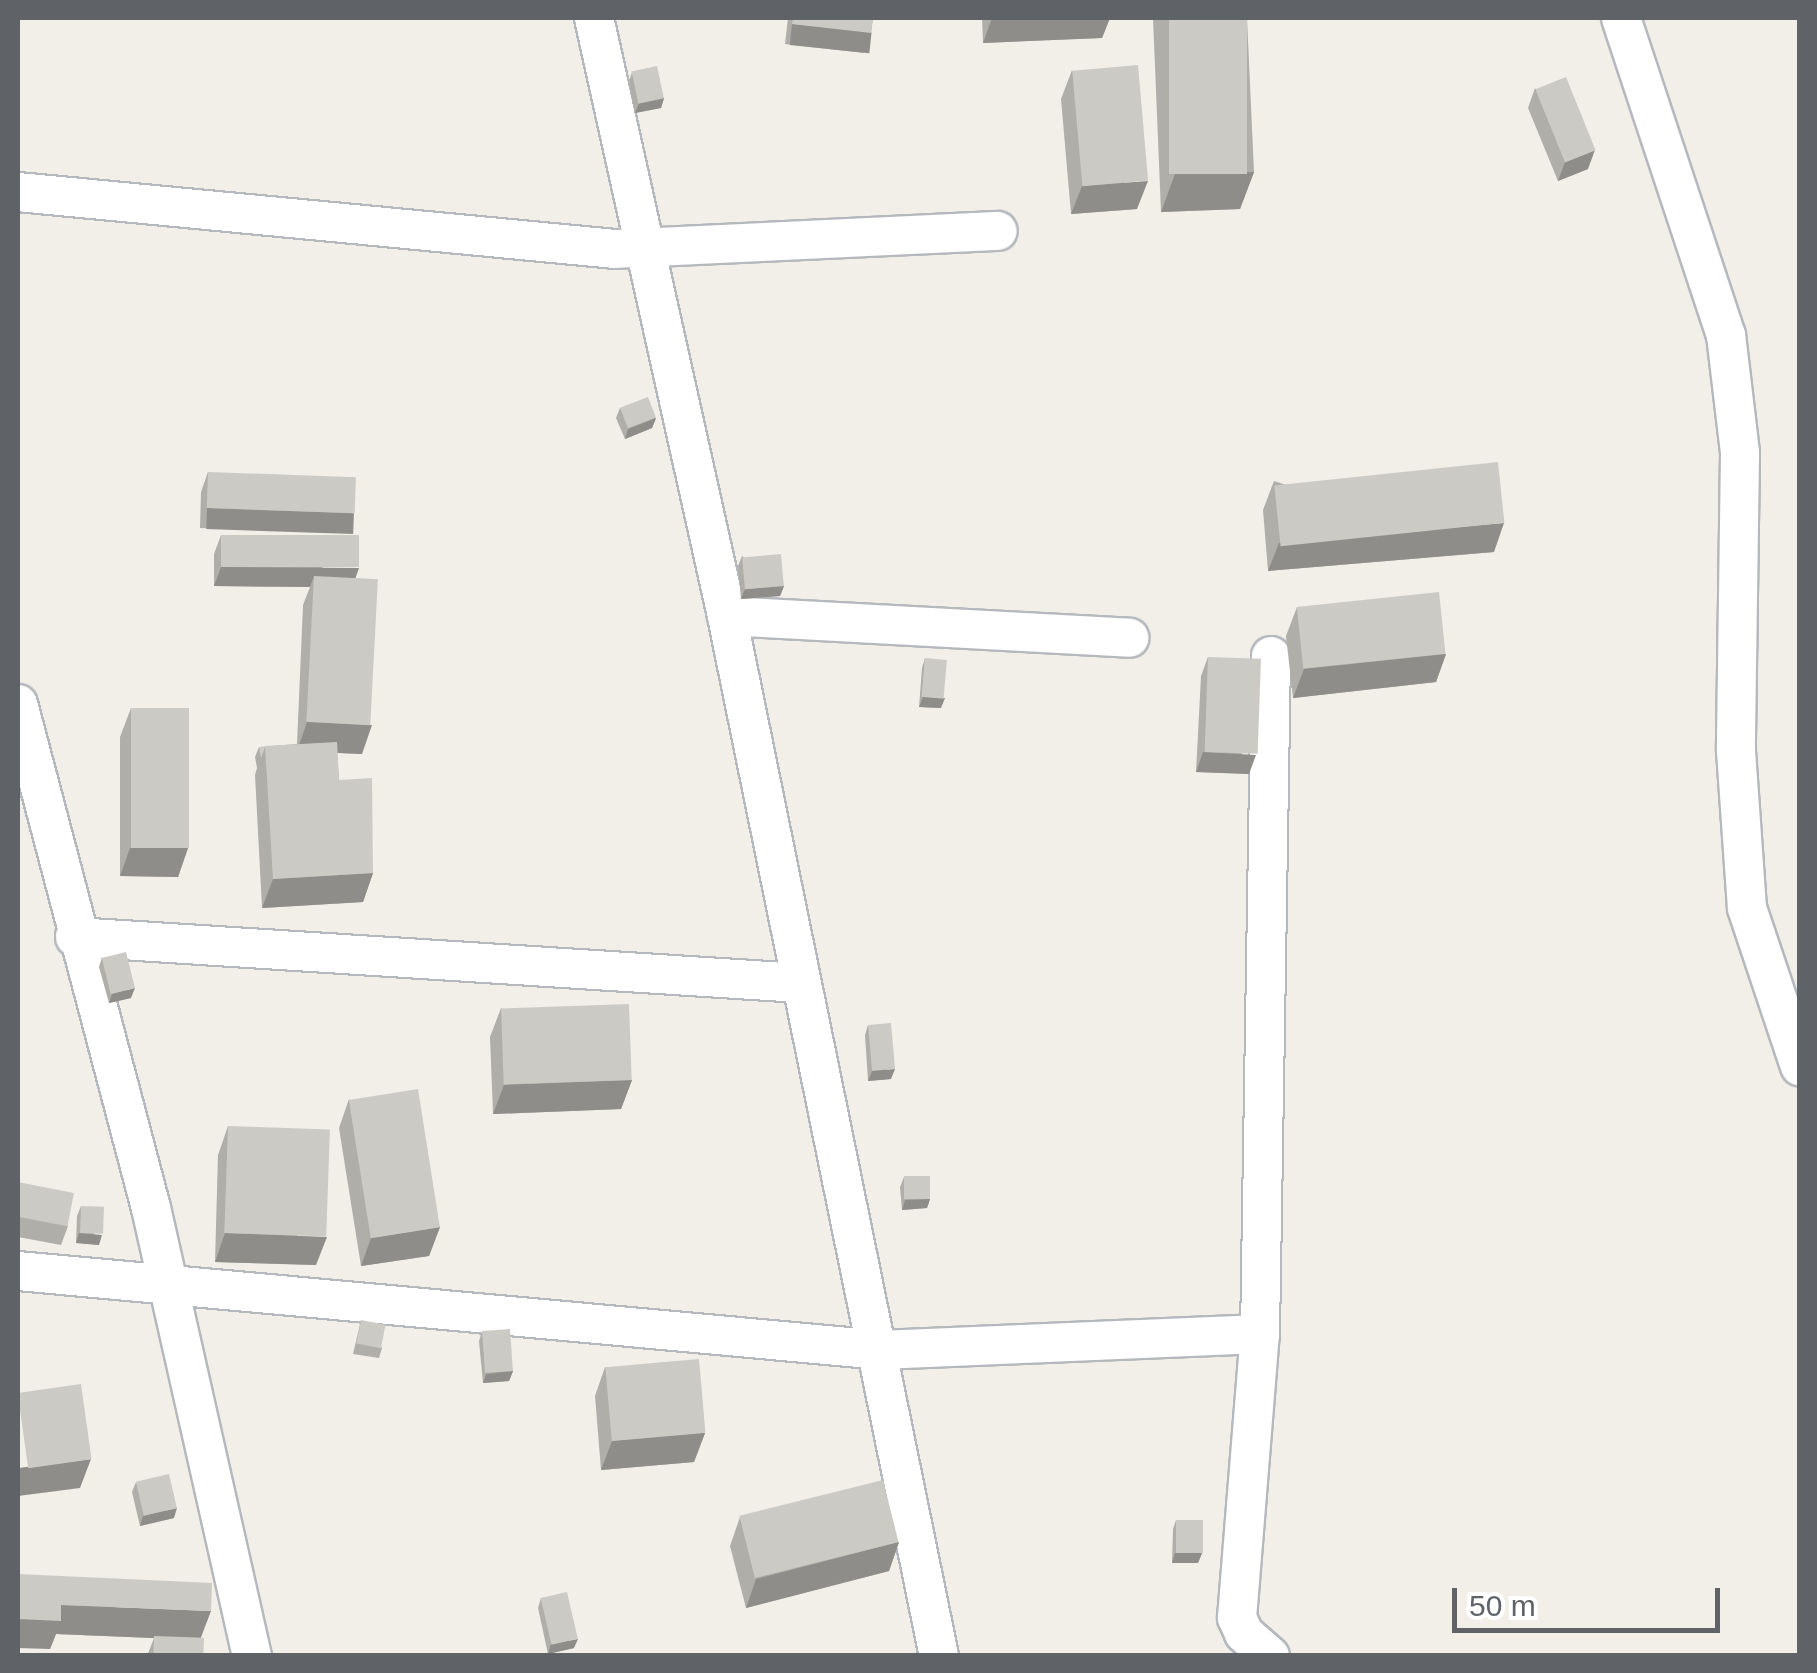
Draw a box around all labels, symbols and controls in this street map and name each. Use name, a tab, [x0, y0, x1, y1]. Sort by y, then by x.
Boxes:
scale bar	[1457, 1568, 1724, 1630]
text: 50 m	[1469, 1589, 1536, 1622]

